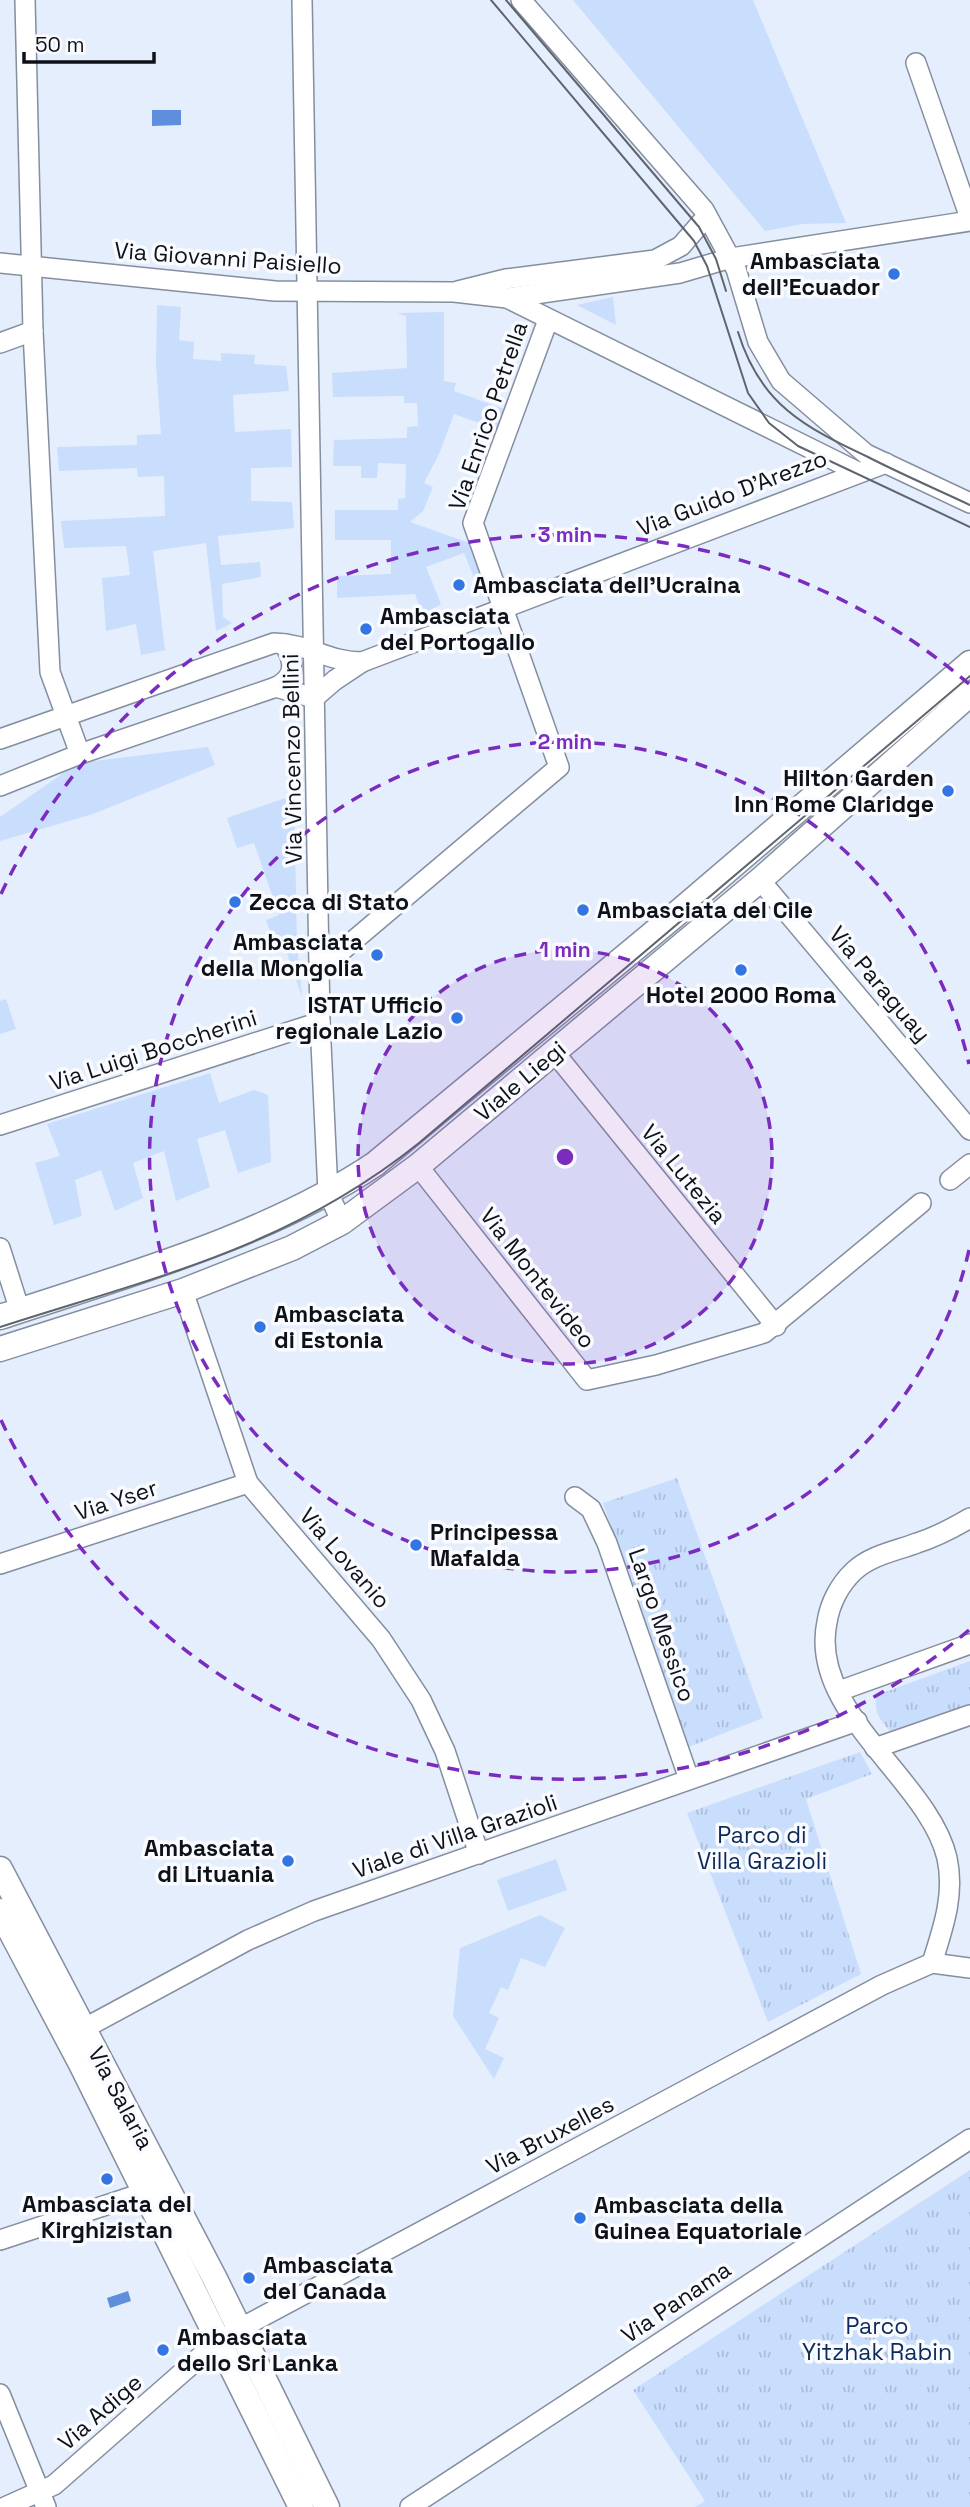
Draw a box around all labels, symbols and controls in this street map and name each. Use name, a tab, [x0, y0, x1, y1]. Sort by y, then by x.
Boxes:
scale bar	[24, 21, 154, 65]
text: 50 m	[35, 31, 85, 58]
street label: Via Giovanni Paisiello	[113, 235, 343, 281]
place label: Ambasciata dell’Ecuador	[742, 246, 880, 302]
marker: Ambasciata dell’Ecuador	[886, 266, 902, 282]
street label: Via Enrico Petrella	[442, 318, 534, 514]
street label: Via Guido D'Arezzo	[633, 443, 831, 543]
text: 3 min	[538, 521, 592, 548]
place label: Ambasciata dell'Ucraina	[473, 570, 740, 600]
marker: Ambasciata dell'Ucraina	[451, 577, 467, 593]
place label: Ambasciata del Portogallo	[380, 601, 535, 657]
marker: Ambasciata del Portogallo	[358, 621, 374, 637]
street label: Via Vincenzo Bellini	[275, 653, 309, 865]
text: 2 min	[538, 728, 592, 755]
place label: Hilton Garden Inn Rome Claridge	[734, 763, 934, 819]
marker: Hilton Garden Inn Rome Claridge	[940, 783, 956, 799]
place label: Zecca di Stato	[249, 887, 409, 917]
marker: Zecca di Stato	[227, 894, 243, 910]
place label: Ambasciata del Cile	[597, 895, 813, 925]
marker: Ambasciata del Cile	[575, 902, 591, 918]
street label: Via Paraguay	[823, 920, 937, 1048]
place label: Ambasciata della Mongolia	[201, 927, 363, 983]
text: 1 min	[539, 936, 591, 963]
marker: Ambasciata della Mongolia	[369, 947, 385, 963]
marker: Hotel 2000 Roma	[733, 962, 749, 978]
place label: Hotel 2000 Roma	[646, 980, 836, 1010]
place label: ISTAT Ufficio regionale Lazio	[276, 990, 443, 1046]
street label: Via Luigi Boccherini	[46, 1002, 260, 1098]
marker: ISTAT Ufficio regionale Lazio	[449, 1010, 465, 1026]
street label: Viale Liegi	[468, 1034, 572, 1128]
street label: Via Lutezia	[635, 1118, 733, 1230]
centre of rings	[553, 1145, 577, 1169]
street label: Via Montevideo	[474, 1201, 602, 1355]
place label: Ambasciata di Estonia	[274, 1299, 404, 1355]
marker: Ambasciata di Estonia	[252, 1319, 268, 1335]
street label: Via Yser	[71, 1473, 161, 1527]
street label: Via Lovanio	[293, 1501, 397, 1615]
place label: Principessa Mafalda	[430, 1517, 558, 1573]
marker: Principessa Mafalda	[408, 1537, 424, 1553]
street label: Largo Messico	[622, 1544, 702, 1706]
street label: Viale di Villa Grazioli	[349, 1787, 561, 1885]
park label: Parco di Villa Grazioli	[697, 1820, 827, 1876]
place label: Ambasciata di Lituania	[144, 1833, 274, 1889]
marker: Ambasciata di Lituania	[280, 1853, 296, 1869]
street label: Via Salaria	[81, 2041, 161, 2155]
street label: Via Bruxelles	[481, 2089, 619, 2181]
marker: Ambasciata del Kirghizistan	[99, 2171, 115, 2187]
place label: Ambasciata del Kirghizistan	[22, 2189, 192, 2245]
place label: Ambasciata della Guinea Equatoriale	[594, 2190, 802, 2246]
marker: Ambasciata della Guinea Equatoriale	[572, 2210, 588, 2226]
place label: Ambasciata del Canada	[263, 2250, 393, 2306]
street label: Via Panama	[615, 2254, 737, 2350]
marker: Ambasciata del Canada	[241, 2270, 257, 2286]
park label: Parco Yitzhak Rabin	[802, 2311, 952, 2367]
place label: Ambasciata dello Sri Lanka	[177, 2322, 338, 2378]
marker: Ambasciata dello Sri Lanka	[155, 2342, 171, 2358]
street label: Via Adige	[52, 2367, 148, 2457]

